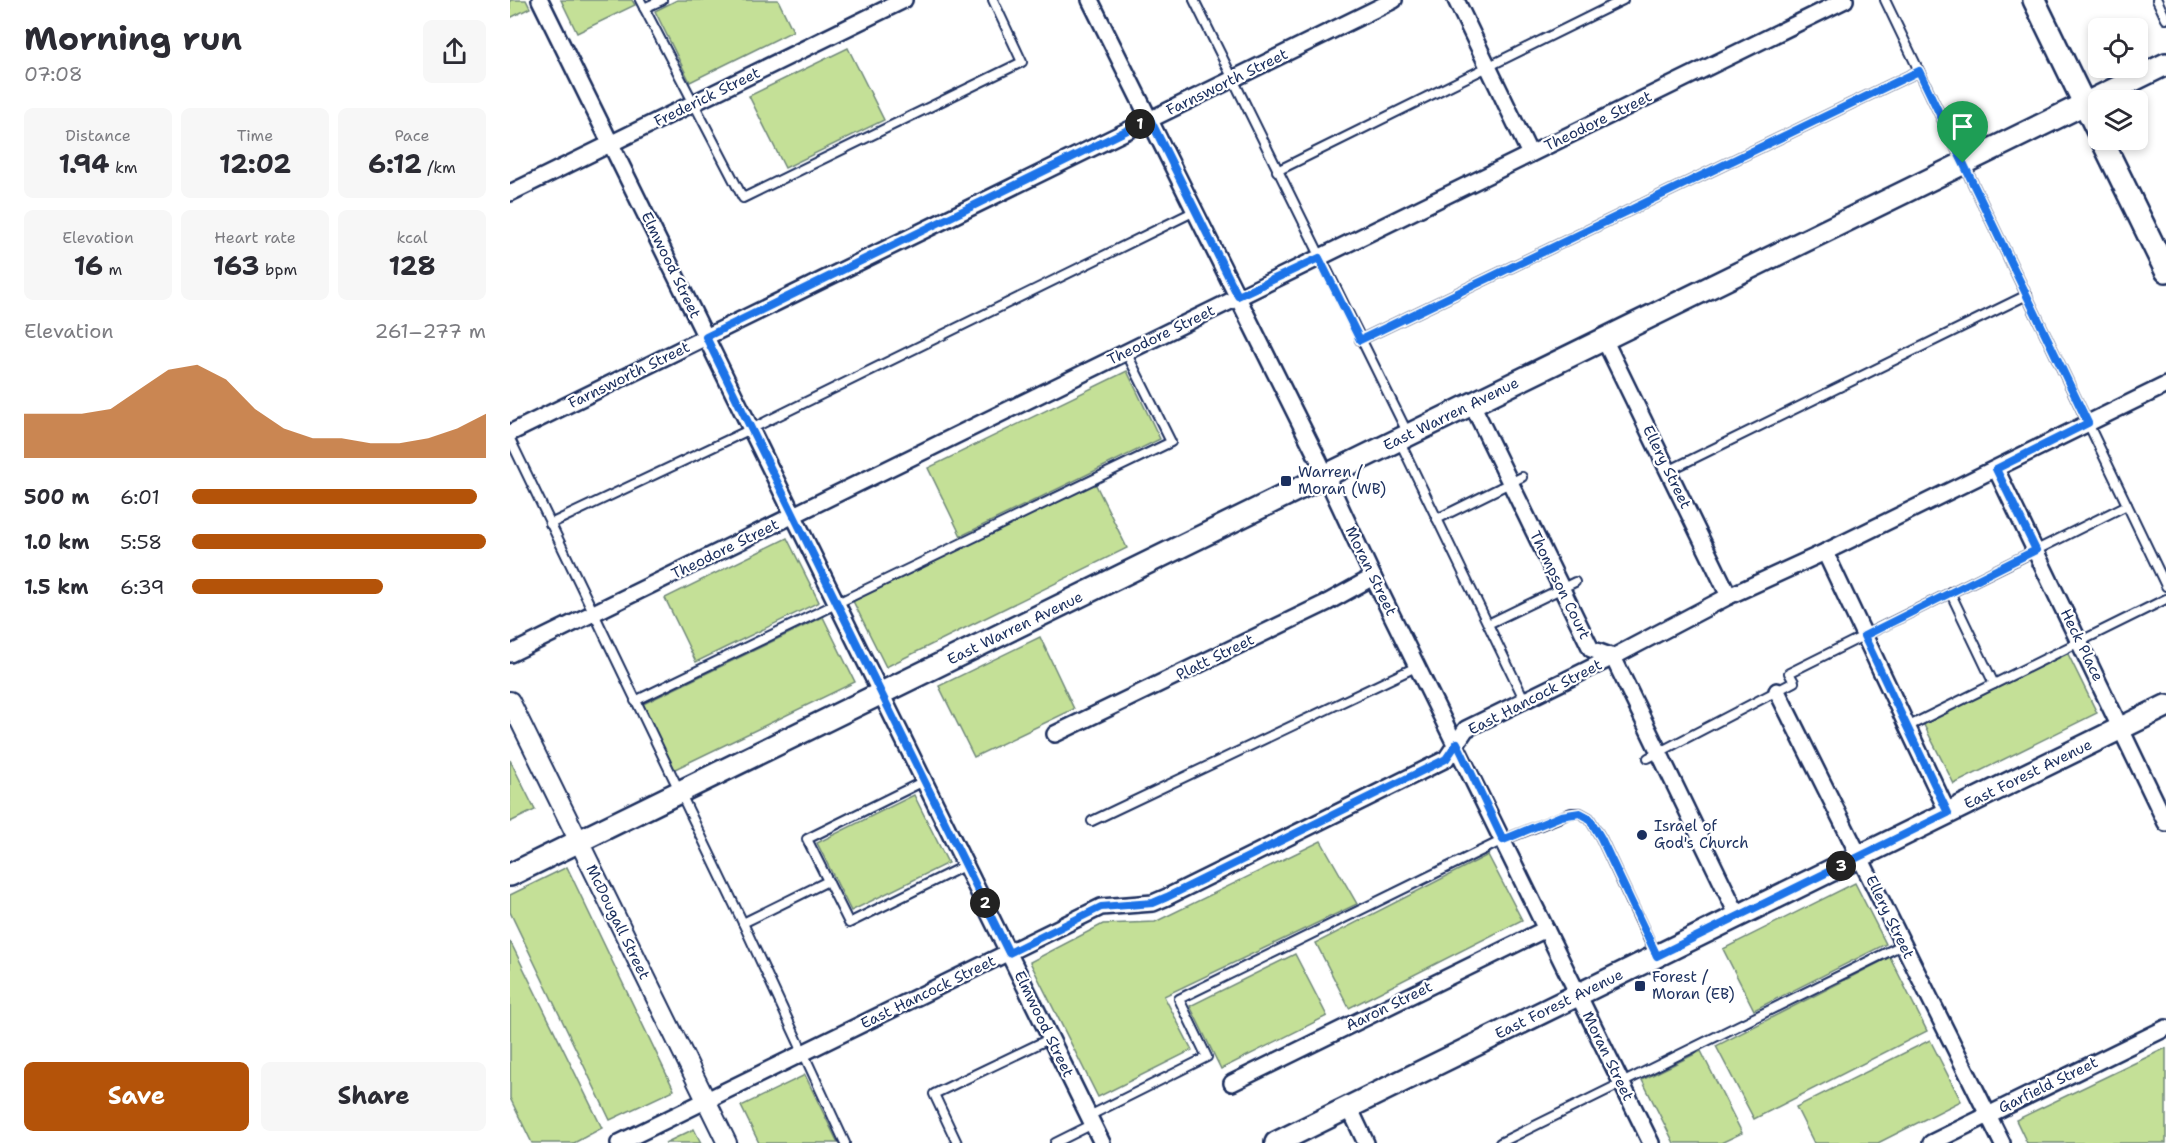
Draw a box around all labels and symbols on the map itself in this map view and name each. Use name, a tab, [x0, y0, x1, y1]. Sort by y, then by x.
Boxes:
street label: Farnsworth Street	[1163, 44, 1291, 120]
street label: Frederick Street	[651, 63, 763, 131]
street label: Theodore Street	[1541, 86, 1655, 156]
pin	[1937, 101, 1988, 163]
pin: 1	[1125, 109, 1155, 139]
street label: Elmwood Street	[637, 208, 705, 322]
street label: Theodore Street	[1104, 300, 1218, 370]
street label: Farnsworth Street	[565, 337, 693, 413]
street label: East Warren Avenue	[1380, 372, 1522, 456]
street label: Ellery Street	[1638, 422, 1696, 512]
place label: Warren / Moran (WB)	[1298, 462, 1386, 499]
marker: Warren / Moran (WB)	[1279, 474, 1293, 488]
street label: Theodore Street	[668, 514, 782, 584]
street label: Moran Street	[1341, 523, 1401, 619]
street label: Thompson Court	[1525, 527, 1595, 643]
street label: East Warren Avenue	[944, 586, 1086, 670]
street label: Heck Place	[2056, 605, 2108, 685]
street label: Platt Street	[1173, 630, 1257, 684]
street label: East Hancock Street	[1465, 655, 1605, 739]
street label: East Forest Avenue	[1961, 734, 2095, 814]
place label: Israel of God's Church	[1654, 816, 1749, 853]
marker: Israel of God's Church	[1635, 828, 1649, 842]
pin: 3	[1826, 851, 1856, 881]
street label: McDougall Street	[581, 861, 655, 983]
street label: Ellery Street	[1861, 872, 1919, 962]
pin: 2	[970, 888, 1000, 918]
street label: East Hancock Street	[857, 951, 999, 1033]
street label: East Forest Avenue	[1492, 964, 1626, 1044]
street label: Elmwood Street	[1010, 967, 1078, 1081]
place label: Forest / Moran (EB)	[1652, 967, 1735, 1004]
street label: Aaron Street	[1342, 976, 1436, 1036]
marker: Forest / Moran (EB)	[1633, 979, 1647, 993]
street label: Moran Street	[1578, 1008, 1638, 1104]
street label: Garfield Street	[1995, 1052, 2101, 1118]

